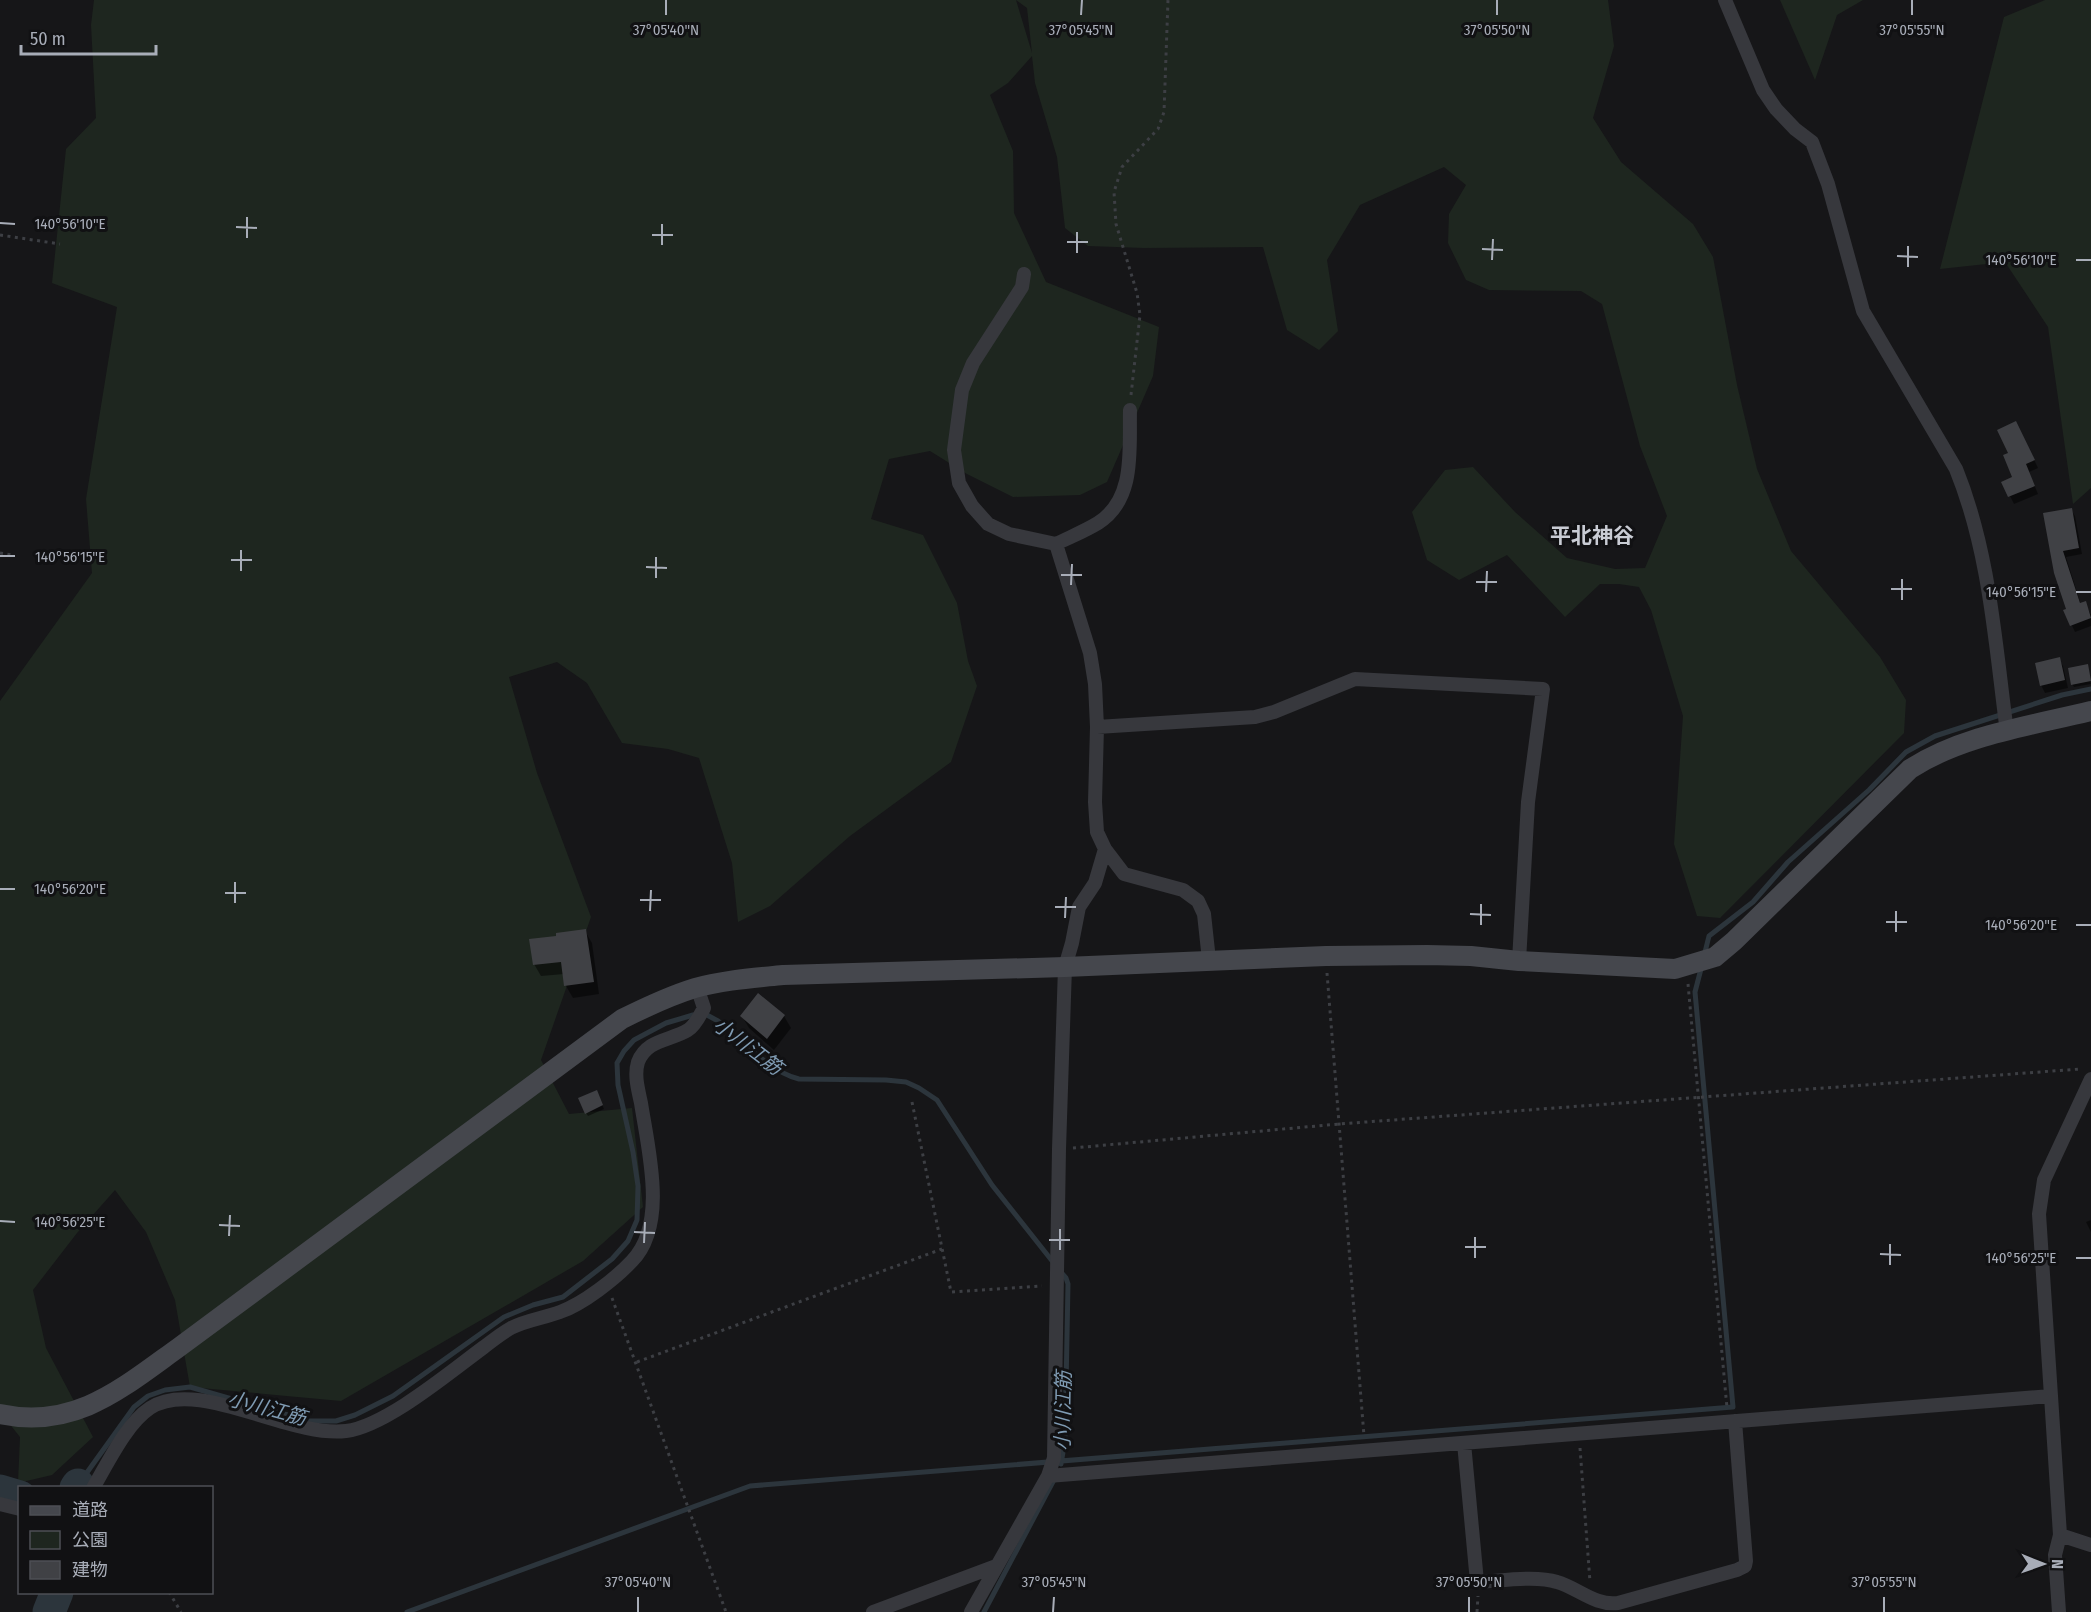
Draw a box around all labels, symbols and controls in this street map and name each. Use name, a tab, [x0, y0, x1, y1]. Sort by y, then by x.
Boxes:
scale bar	[21, 18, 156, 56]
text: 37°05'40"N	[633, 21, 699, 39]
text: 37°05'45"N	[1049, 21, 1113, 39]
text: 37°05'50"N	[1464, 21, 1530, 39]
text: 37°05'55"N	[1879, 21, 1945, 39]
text: 50 m	[30, 28, 66, 50]
text: 140°56'10"E	[34, 215, 106, 233]
text: 140°56'10"E	[1985, 251, 2057, 269]
district label: 平北神谷	[1550, 523, 1634, 549]
text: 140°56'15"E	[35, 548, 105, 566]
text: 140°56'15"E	[1986, 583, 2056, 601]
text: 140°56'20"E	[34, 880, 106, 898]
text: 140°56'20"E	[1985, 916, 2057, 934]
water label: 小川江筋	[709, 1012, 790, 1081]
text: 140°56'25"E	[35, 1213, 105, 1231]
text: 140°56'25"E	[1986, 1249, 2056, 1267]
water label: 小川江筋	[1050, 1368, 1076, 1451]
water label: 小川江筋	[225, 1386, 312, 1431]
legend	[18, 1486, 213, 1594]
text: 道路	[72, 1499, 108, 1521]
text: 公園	[72, 1529, 108, 1551]
north arrow	[2013, 1534, 2073, 1594]
text: 建物	[72, 1559, 108, 1581]
text: N	[2048, 1559, 2067, 1569]
text: 37°05'40"N	[605, 1573, 671, 1591]
text: 37°05'45"N	[1022, 1573, 1086, 1591]
text: 37°05'50"N	[1436, 1573, 1502, 1591]
text: 37°05'55"N	[1851, 1573, 1917, 1591]

